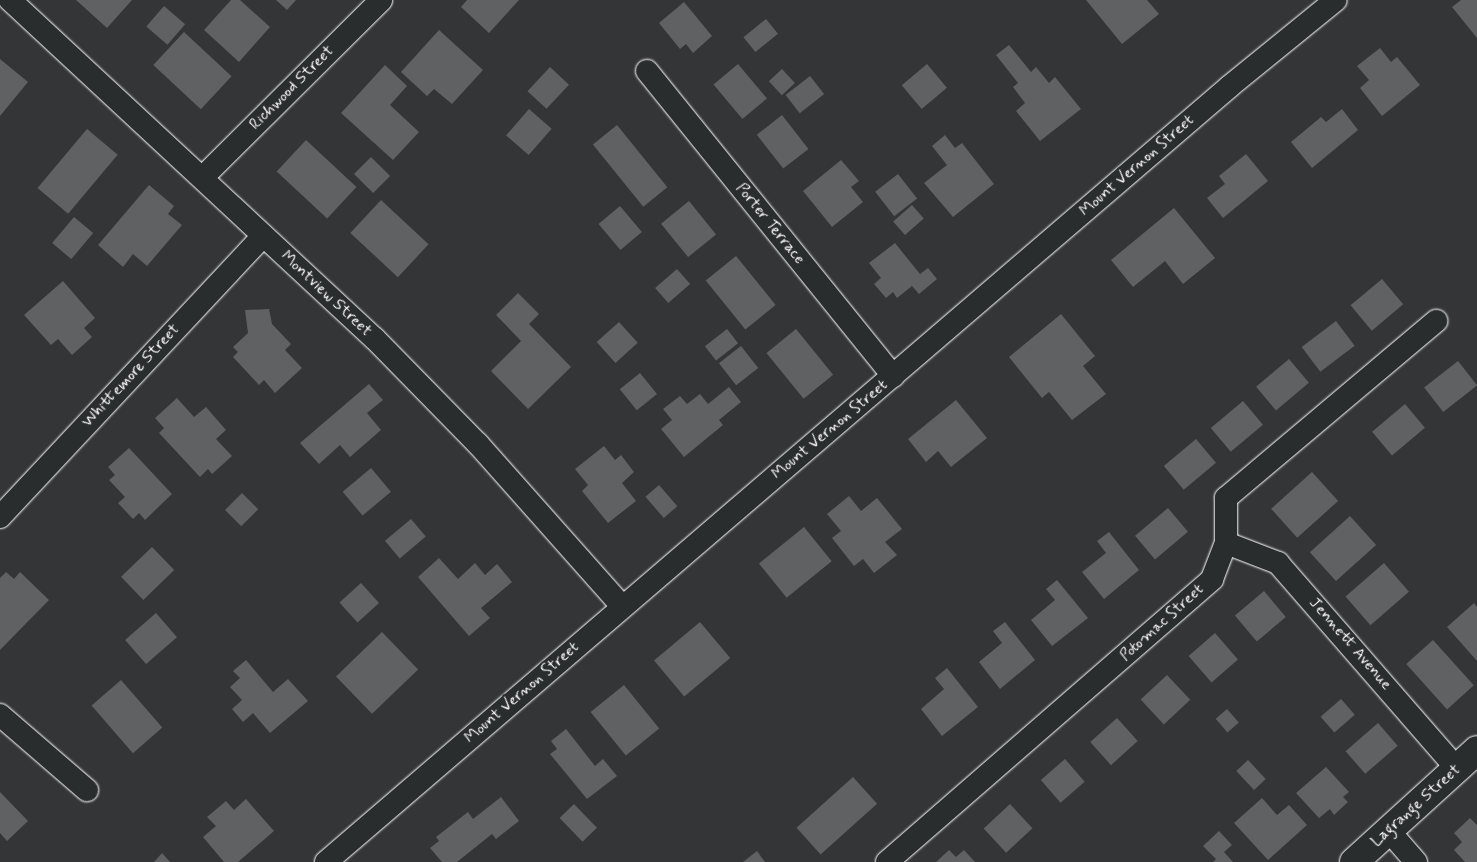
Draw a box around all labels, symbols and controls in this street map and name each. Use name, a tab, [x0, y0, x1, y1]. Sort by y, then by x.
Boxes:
street label: Richwood Street	[246, 42, 338, 134]
street label: Mount Vernon Street	[1075, 110, 1199, 222]
street label: Porter Terrace	[732, 180, 808, 268]
street label: Montview Street	[277, 247, 375, 341]
street label: Whittemore Street	[78, 321, 184, 431]
street label: Mount Vernon Street	[767, 375, 893, 485]
street label: Potomac Street	[1115, 580, 1209, 666]
street label: Jennett Avenue	[1305, 594, 1395, 694]
street label: Mount Vernon Street	[460, 637, 584, 749]
street label: Lagrange Street	[1367, 761, 1465, 851]

